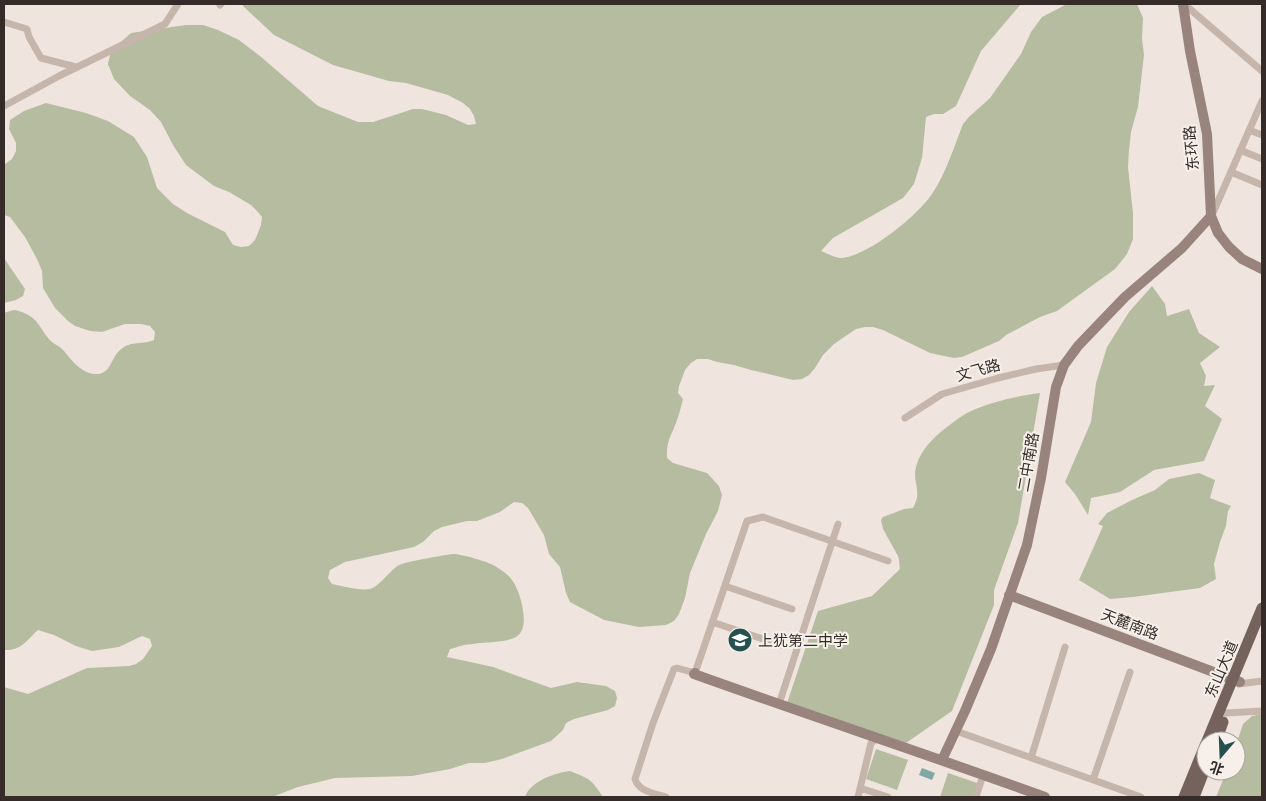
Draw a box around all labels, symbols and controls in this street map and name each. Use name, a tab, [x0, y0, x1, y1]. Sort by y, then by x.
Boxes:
street label: 东环路	[1180, 125, 1202, 171]
street label: 文飞路	[954, 355, 1002, 385]
street label: 二中南路	[1013, 431, 1043, 493]
street label: 天麓南路	[1099, 604, 1161, 644]
school or university icon: 上犹第二中学	[727, 627, 753, 653]
place label: 上犹第二中学	[758, 631, 848, 650]
street label: 东山大道	[1201, 638, 1241, 700]
north arrow	[1196, 731, 1246, 781]
text: 北	[1207, 758, 1226, 779]

